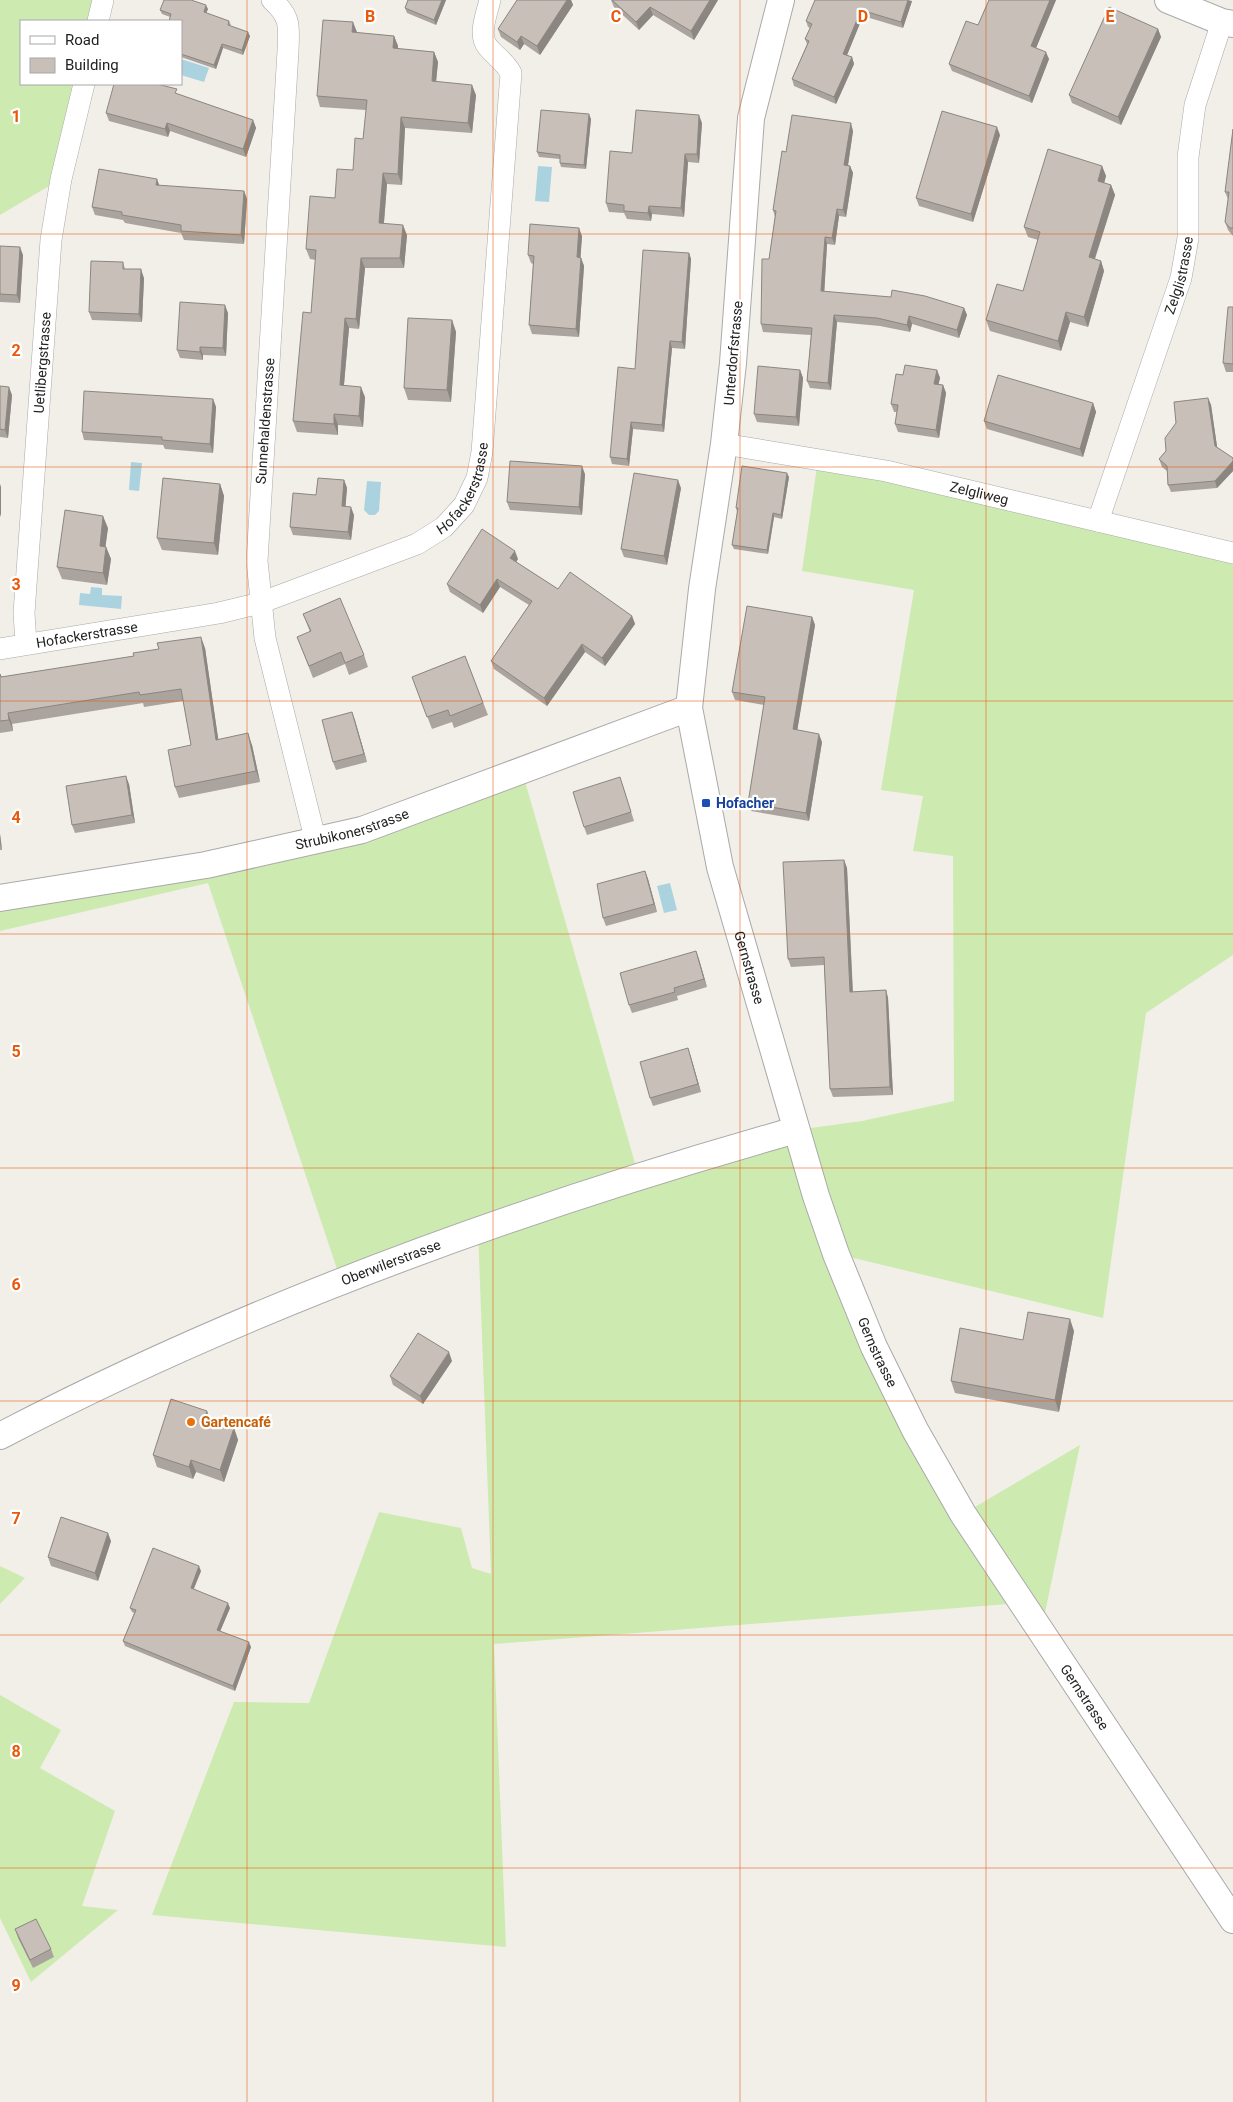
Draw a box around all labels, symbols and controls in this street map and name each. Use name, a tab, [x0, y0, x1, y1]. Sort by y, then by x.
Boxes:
text: B	[365, 7, 375, 26]
text: C	[611, 7, 621, 26]
text: D	[858, 7, 868, 26]
text: E	[1106, 7, 1115, 26]
legend	[20, 20, 182, 85]
text: Road	[65, 31, 99, 49]
text: Building	[65, 56, 119, 74]
text: 1	[11, 107, 21, 126]
street label: Zelglistrasse	[1161, 235, 1196, 316]
street label: Unterdorfstrasse	[720, 300, 746, 406]
street label: Uetlibergstrasse	[30, 311, 54, 414]
text: 2	[11, 341, 21, 360]
street label: Sunnehaldenstrasse	[253, 357, 277, 485]
street label: Hofackerstrasse	[434, 442, 491, 538]
street label: Zelgliweg	[948, 478, 1010, 508]
text: 3	[11, 575, 21, 594]
street label: Hofackerstrasse	[35, 618, 139, 651]
place label: Hofacher	[716, 795, 774, 811]
marker: Hofacher	[700, 797, 712, 809]
street label: Strubikonerstrasse	[294, 805, 411, 853]
text: 4	[11, 808, 21, 827]
street label: Gernstrasse	[731, 929, 768, 1006]
text: 5	[11, 1042, 21, 1061]
street label: Oberwilerstrasse	[339, 1236, 443, 1288]
text: 6	[11, 1275, 21, 1294]
street label: Gernstrasse	[855, 1315, 901, 1390]
place label: Gartencafé	[201, 1414, 271, 1430]
marker: Gartencafé	[185, 1416, 197, 1428]
text: 7	[11, 1509, 21, 1528]
street label: Gernstrasse	[1057, 1661, 1112, 1733]
text: 8	[11, 1742, 21, 1761]
text: 9	[11, 1976, 21, 1995]

